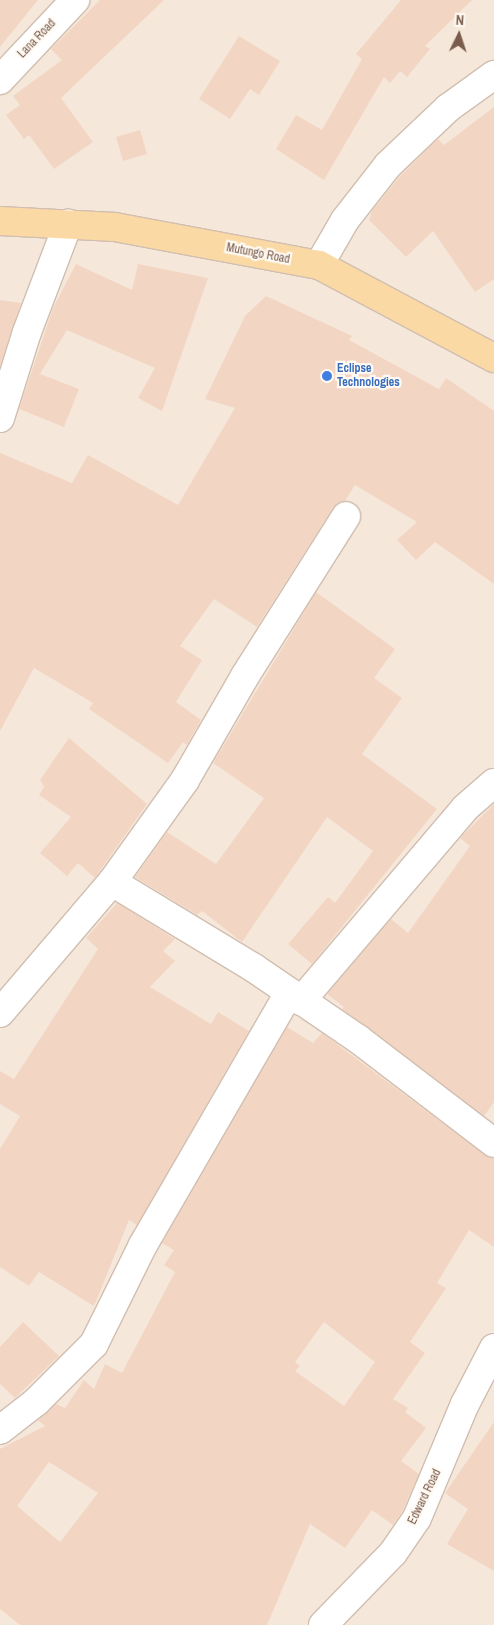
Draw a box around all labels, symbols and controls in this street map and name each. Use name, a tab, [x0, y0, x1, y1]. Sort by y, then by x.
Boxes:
north arrow	[434, 10, 484, 60]
text: N	[455, 11, 465, 29]
street label: Lana Road	[15, 17, 59, 61]
street label: Mutungo Road	[225, 241, 291, 267]
place label: Eclipse Technologies	[337, 362, 400, 390]
marker: Eclipse Technologies	[321, 370, 333, 382]
street label: Edward Road	[405, 1467, 445, 1527]

